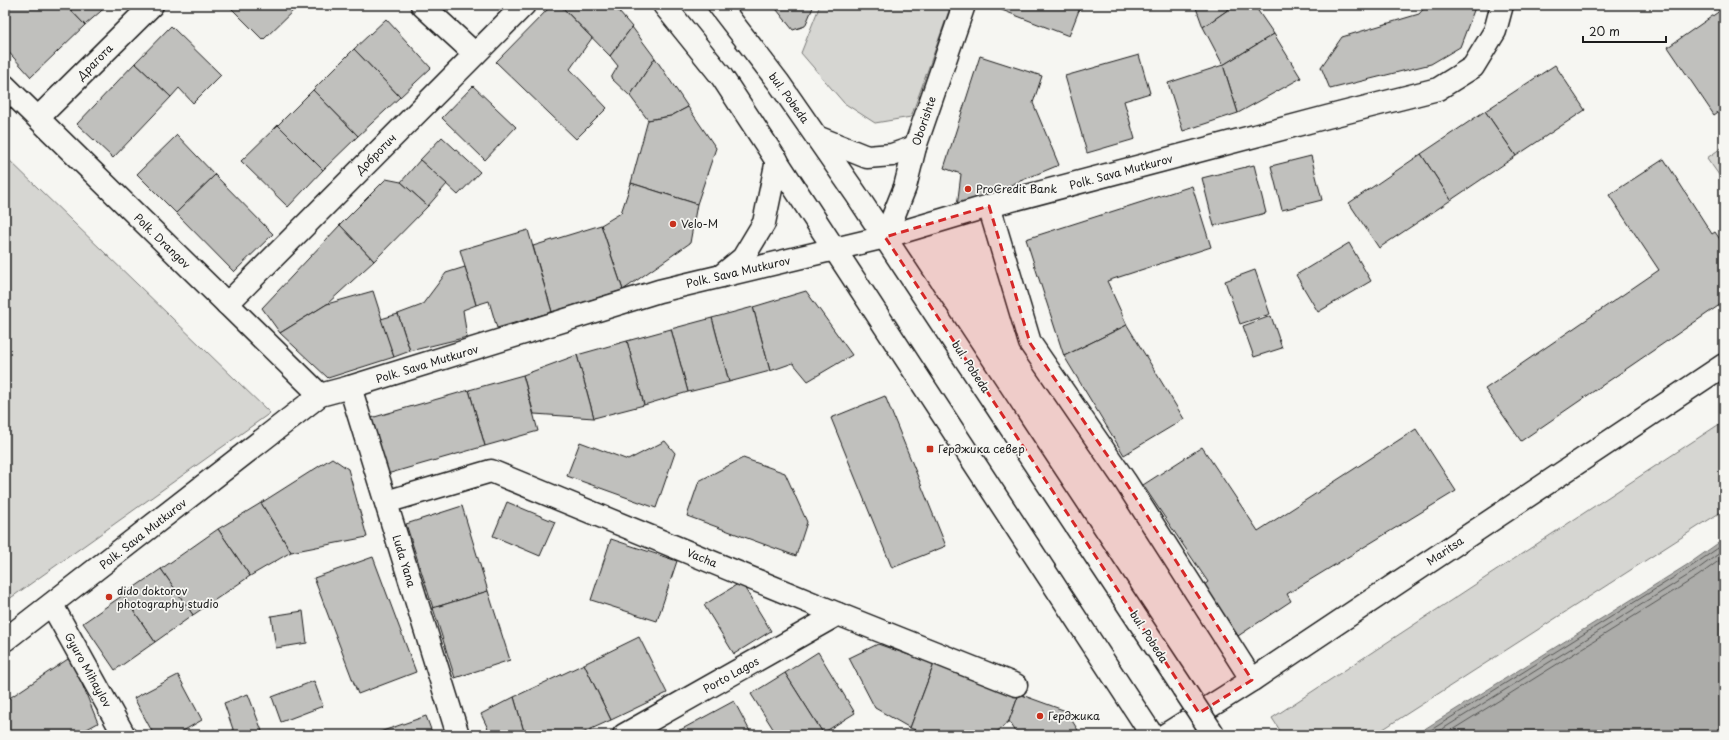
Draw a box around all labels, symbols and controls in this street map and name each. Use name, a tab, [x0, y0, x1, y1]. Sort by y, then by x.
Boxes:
scale bar	[1583, 18, 1666, 44]
text: 20 m	[1589, 22, 1620, 40]
street label: Драгота	[72, 40, 117, 84]
street label: bul. Pobeda	[765, 69, 814, 127]
street label: Oborishte	[907, 94, 940, 148]
street label: Добротич	[351, 129, 400, 179]
street label: Polk. Sava Mutkurov	[1067, 149, 1175, 194]
place label: ProCredit Bank	[976, 180, 1057, 197]
marker: ProCredit Bank	[963, 184, 973, 194]
street label: Polk. Drangov	[130, 209, 195, 272]
place label: Velo-M	[681, 215, 718, 232]
marker: Velo-M	[668, 219, 678, 229]
street label: Polk. Sava Mutkurov	[684, 251, 792, 292]
street label: bul. Pobeda	[948, 337, 995, 396]
street label: Polk. Sava Mutkurov	[373, 340, 481, 387]
place label: Герджика север	[938, 440, 1025, 457]
marker: Герджика север	[925, 444, 935, 454]
street label: Polk. Sava Mutkurov	[95, 494, 190, 573]
street label: Luda Yana	[388, 532, 421, 589]
street label: Maritsa	[1423, 532, 1467, 569]
street label: Vacha	[684, 544, 720, 571]
place label: dido doktorov photography studio	[117, 582, 219, 612]
marker: dido doktorov photography studio	[104, 592, 114, 602]
street label: bul. Pobeda	[1126, 607, 1173, 666]
street label: Gyuro Mihaylov	[61, 629, 116, 711]
street label: Porto Lagos	[700, 652, 762, 697]
place label: Герджика	[1048, 707, 1100, 724]
marker: Герджика	[1035, 711, 1045, 721]

